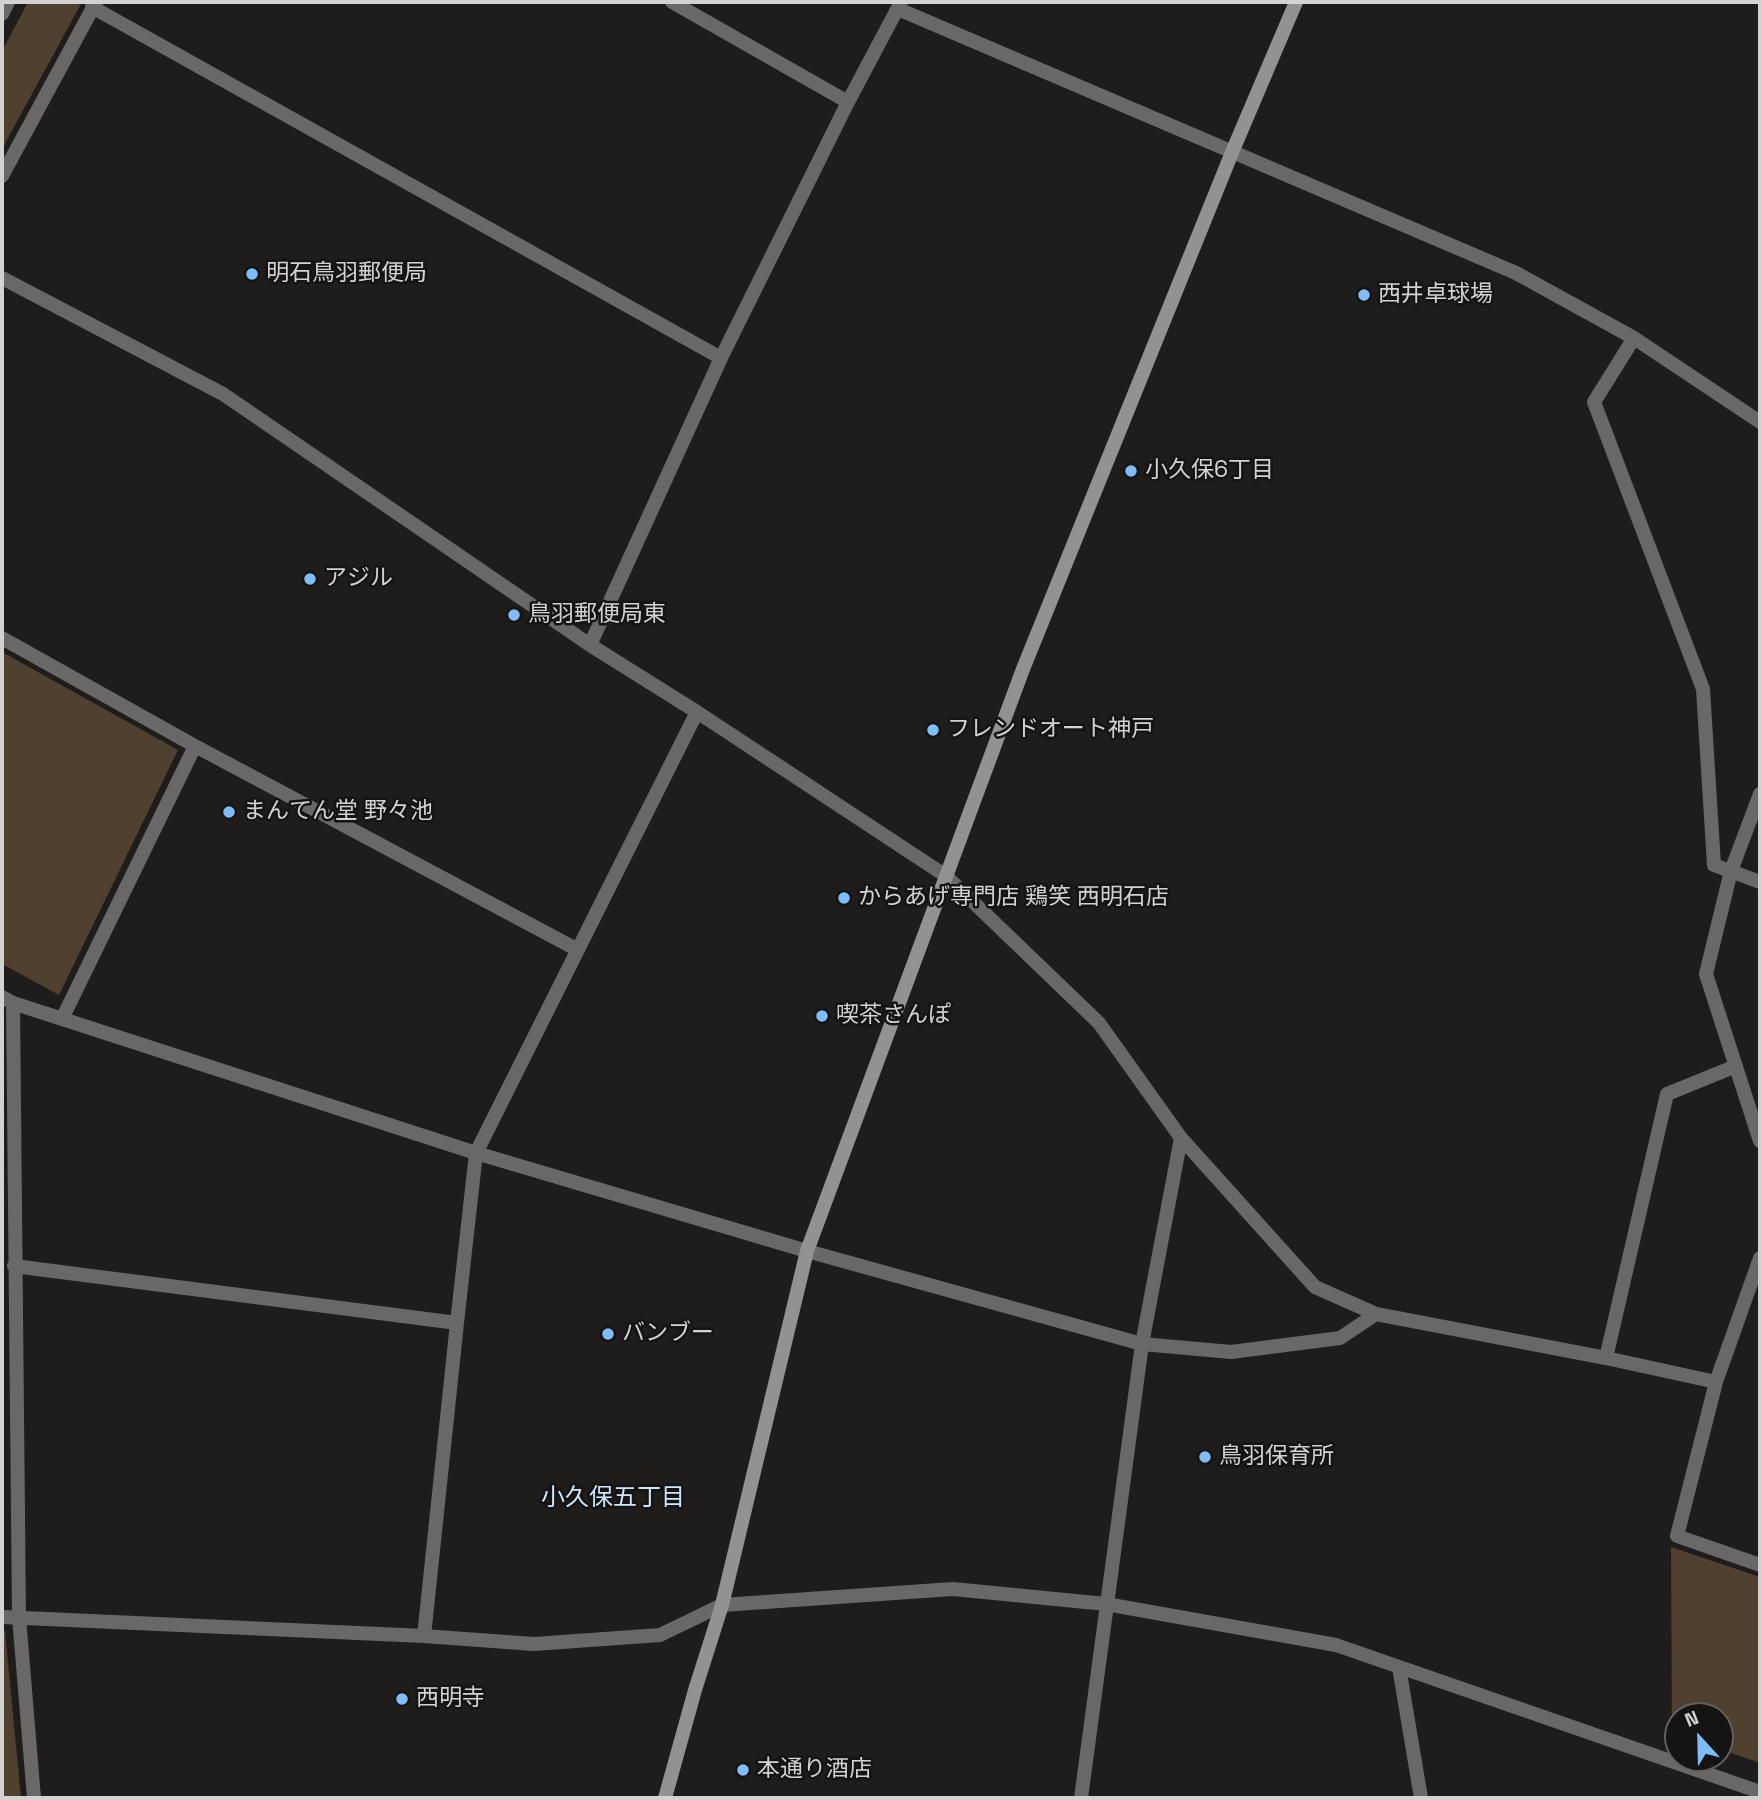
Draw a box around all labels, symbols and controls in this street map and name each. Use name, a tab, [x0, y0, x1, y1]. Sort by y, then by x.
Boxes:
place label: 明石鳥羽郵便局	[266, 260, 427, 288]
marker: 明石鳥羽郵便局	[244, 266, 260, 282]
place label: 西井卓球場	[1378, 281, 1493, 309]
marker: 西井卓球場	[1356, 287, 1372, 303]
place label: 小久保6丁目	[1145, 457, 1274, 485]
marker: 小久保6丁目	[1123, 463, 1139, 479]
place label: アジル	[324, 565, 393, 593]
marker: アジル	[302, 571, 318, 587]
place label: 鳥羽郵便局東	[528, 601, 666, 629]
marker: 鳥羽郵便局東	[506, 607, 522, 623]
place label: フレンドオート神戸	[947, 716, 1154, 744]
marker: フレンドオート神戸	[925, 722, 941, 738]
place label: まんてん堂 野々池	[243, 798, 433, 826]
marker: まんてん堂 野々池	[221, 804, 237, 820]
place label: からあげ専門店 鶏笑 西明石店	[858, 884, 1169, 912]
marker: からあげ専門店 鶏笑 西明石店	[836, 890, 852, 906]
place label: 喫茶さんぽ	[836, 1002, 951, 1030]
marker: 喫茶さんぽ	[814, 1008, 830, 1024]
place label: バンブー	[622, 1320, 714, 1348]
marker: バンブー	[600, 1326, 616, 1342]
place label: 鳥羽保育所	[1219, 1443, 1334, 1471]
marker: 鳥羽保育所	[1197, 1449, 1213, 1465]
district label: 小久保五丁目	[541, 1484, 685, 1512]
place label: 西明寺	[416, 1685, 485, 1713]
marker: 西明寺	[394, 1691, 410, 1707]
north arrow	[1664, 1702, 1734, 1772]
text: N	[1681, 1705, 1702, 1733]
place label: 本通り酒店	[757, 1756, 872, 1784]
marker: 本通り酒店	[735, 1762, 751, 1778]

